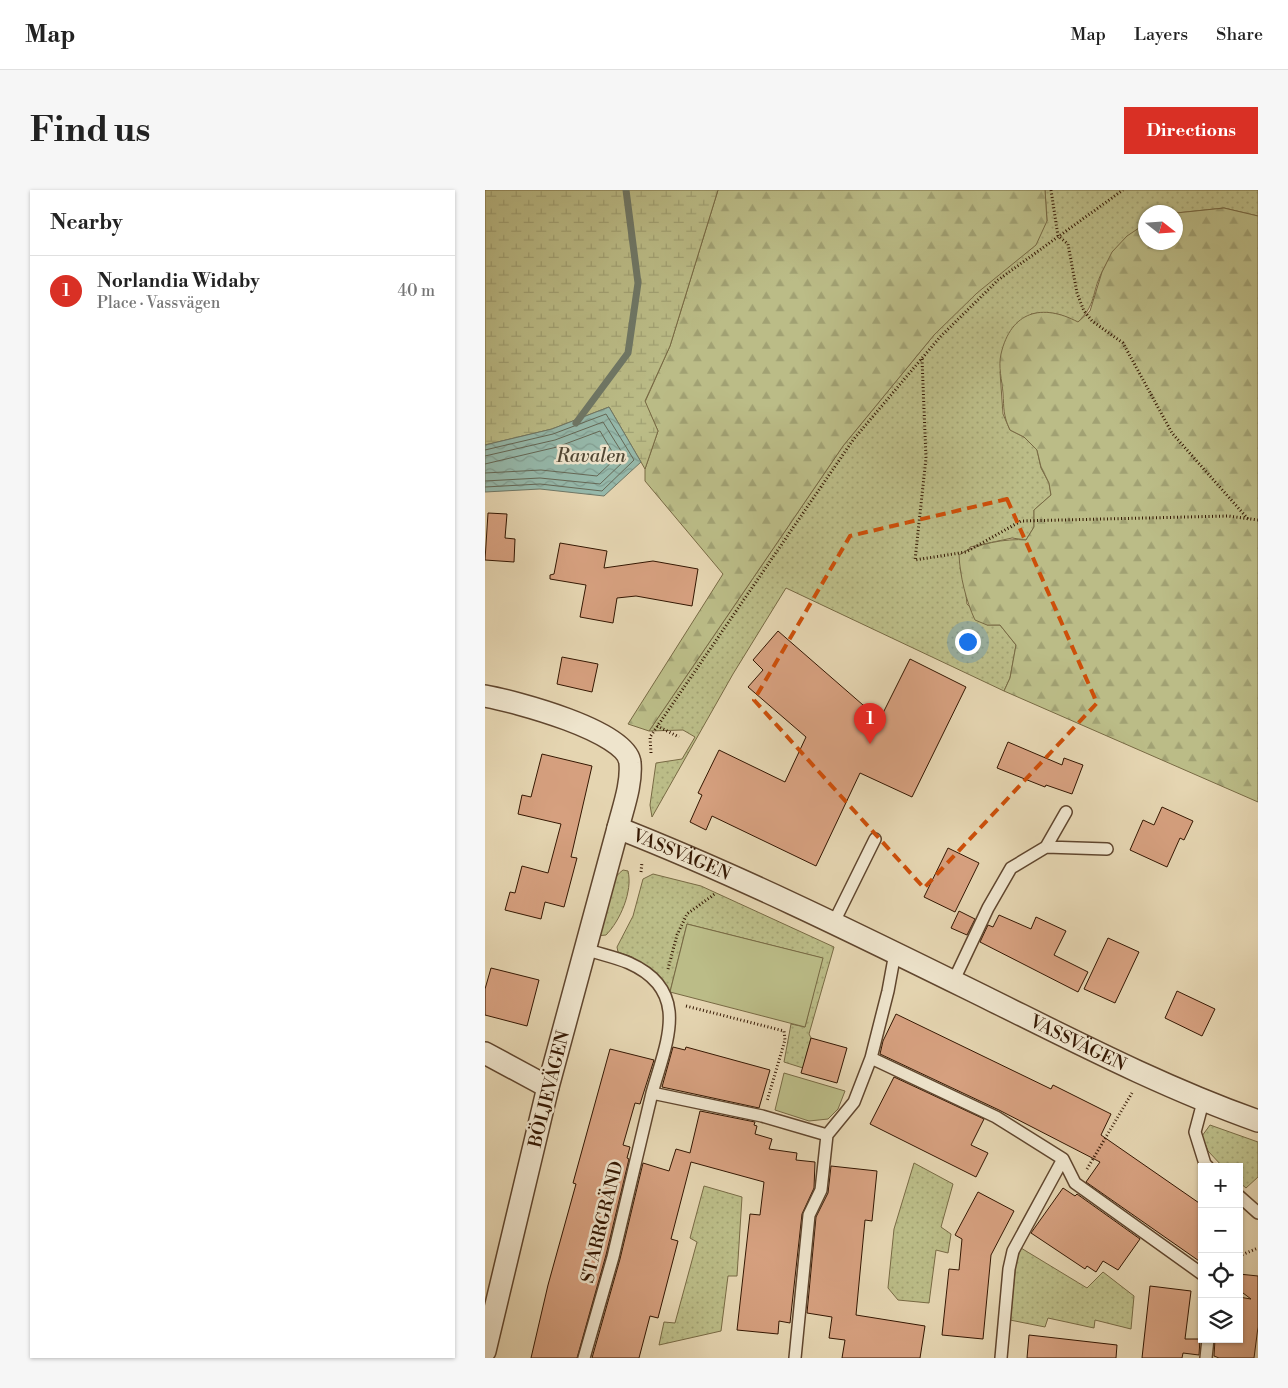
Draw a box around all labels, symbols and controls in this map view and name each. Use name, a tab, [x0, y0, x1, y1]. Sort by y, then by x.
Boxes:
text: Map	[25, 20, 75, 50]
text: Map	[1071, 23, 1106, 46]
text: Layers	[1134, 23, 1188, 46]
text: Share	[1216, 23, 1263, 46]
button: Directions	[1124, 107, 1258, 154]
text: Find us	[30, 109, 150, 152]
north arrow	[1138, 205, 1183, 250]
text: Nearby	[50, 210, 123, 236]
text: Norlandia Widaby	[97, 269, 260, 293]
text: 1	[62, 281, 70, 301]
text: 40 m	[398, 281, 435, 301]
text: Place · Vassvägen	[97, 293, 220, 313]
water label: Ravalen	[555, 444, 626, 468]
your location	[955, 629, 981, 655]
pin: 1	[854, 703, 886, 744]
street label: VASSVÄGEN	[628, 824, 735, 886]
street label: VASSVÄGEN	[1025, 1010, 1130, 1077]
street label: BÖLJEVÄGEN	[524, 1028, 575, 1151]
street label: STARRGRÄND	[576, 1159, 629, 1285]
map controls	[1198, 1163, 1243, 1343]
button: +	[1198, 1163, 1243, 1208]
button: −	[1198, 1208, 1243, 1253]
button: locate	[1198, 1253, 1243, 1298]
button: layers	[1198, 1298, 1243, 1343]

